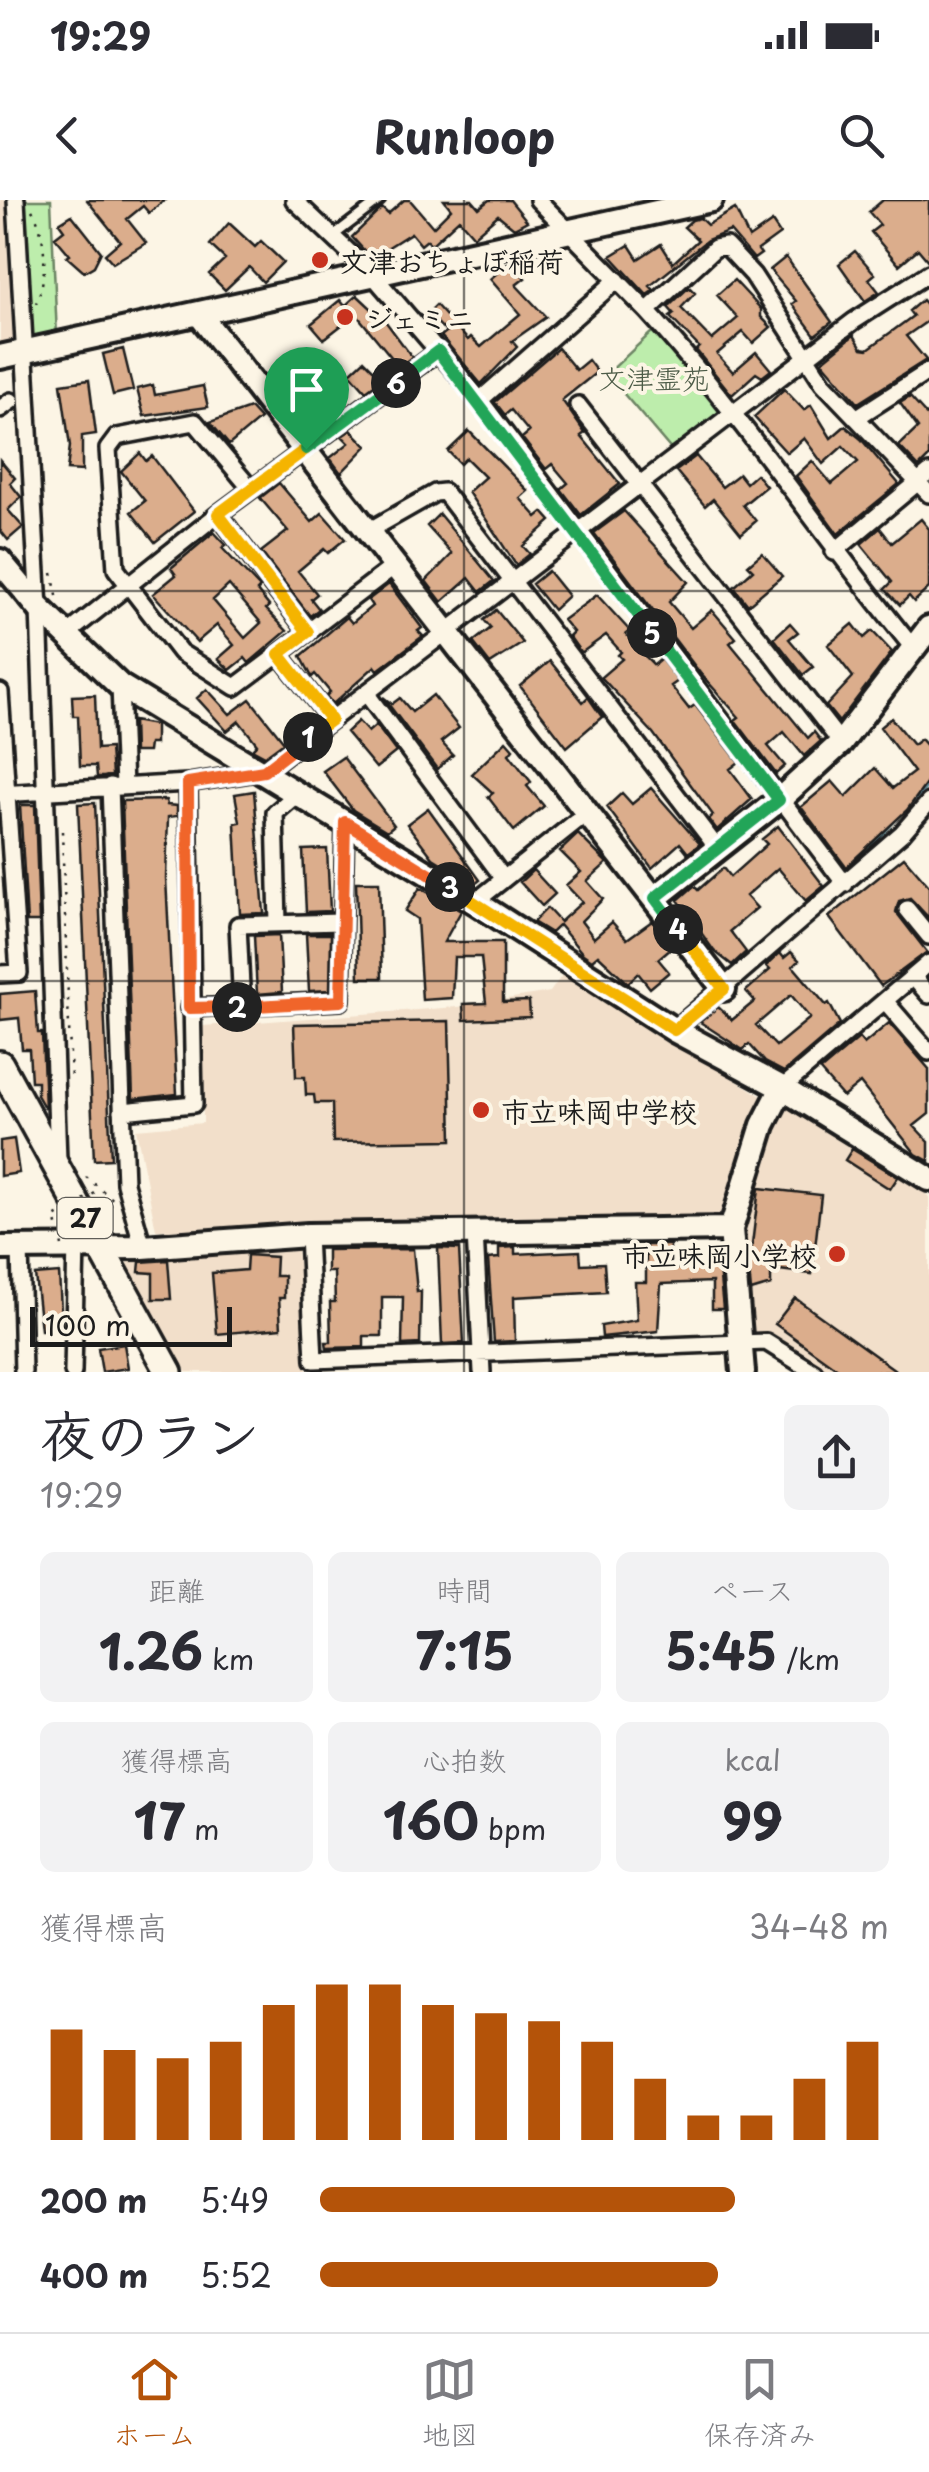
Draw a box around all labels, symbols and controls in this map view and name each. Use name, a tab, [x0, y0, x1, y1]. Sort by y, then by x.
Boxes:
text: 19:29	[50, 7, 151, 64]
text: Runloop	[374, 101, 555, 169]
icon: back	[40, 108, 95, 163]
icon: search	[834, 108, 889, 163]
place label: 文津おちょぼ稲荷	[340, 239, 564, 282]
marker: 文津おちょぼ稲荷	[309, 249, 331, 271]
place label: ジェミニ	[365, 296, 475, 339]
marker: ジェミニ	[334, 306, 356, 328]
pin	[264, 347, 349, 450]
park label: 文津霊苑	[598, 356, 710, 399]
pin: 6	[371, 358, 421, 408]
text: 6	[386, 361, 406, 404]
icon: arrive	[279, 362, 334, 417]
pin: 5	[627, 608, 677, 658]
text: 5	[643, 611, 661, 654]
pin: 1	[283, 712, 333, 762]
text: 1	[301, 715, 315, 758]
pin: 3	[425, 862, 475, 912]
text: 3	[441, 865, 459, 908]
pin: 4	[653, 904, 703, 954]
text: 4	[668, 907, 688, 950]
pin: 2	[212, 982, 262, 1032]
text: 2	[227, 985, 247, 1028]
place label: 市立味岡中学校	[501, 1089, 697, 1132]
marker: 市立味岡中学校	[470, 1099, 492, 1121]
road number: 27	[58, 1198, 112, 1238]
place label: 市立味岡小学校	[621, 1233, 817, 1276]
marker: 市立味岡小学校	[826, 1243, 848, 1265]
scale bar	[30, 1302, 232, 1346]
text: 100 m	[45, 1303, 131, 1346]
text: 夜のラン	[40, 1392, 260, 1475]
button: share	[784, 1405, 889, 1510]
text: 19:29	[40, 1471, 123, 1519]
text: 距離	[148, 1568, 205, 1611]
text: 時間	[436, 1568, 493, 1611]
text: ペース	[711, 1568, 794, 1611]
text: 1.26	[99, 1611, 203, 1687]
text: 7:15	[415, 1611, 514, 1687]
text: 5:45	[665, 1611, 777, 1687]
text: km	[203, 1637, 254, 1680]
text: /km	[777, 1637, 840, 1680]
text: 獲得標高	[120, 1738, 233, 1781]
text: 心拍数	[422, 1738, 507, 1781]
text: kcal	[725, 1738, 780, 1781]
text: 17	[134, 1781, 185, 1857]
text: 160	[383, 1781, 479, 1857]
text: 99	[722, 1781, 783, 1857]
text: m	[185, 1807, 219, 1850]
text: bpm	[479, 1807, 546, 1850]
text: 獲得標高	[40, 1902, 168, 1950]
text: 34–48 m	[749, 1902, 889, 1950]
text: 200 m	[40, 2176, 147, 2224]
text: 5:49	[200, 2176, 269, 2224]
text: 400 m	[40, 2251, 148, 2299]
text: 5:52	[200, 2251, 272, 2299]
tab: ホーム	[113, 2352, 196, 2455]
tab: 地図	[422, 2352, 478, 2455]
tab: 保存済み	[704, 2352, 816, 2455]

